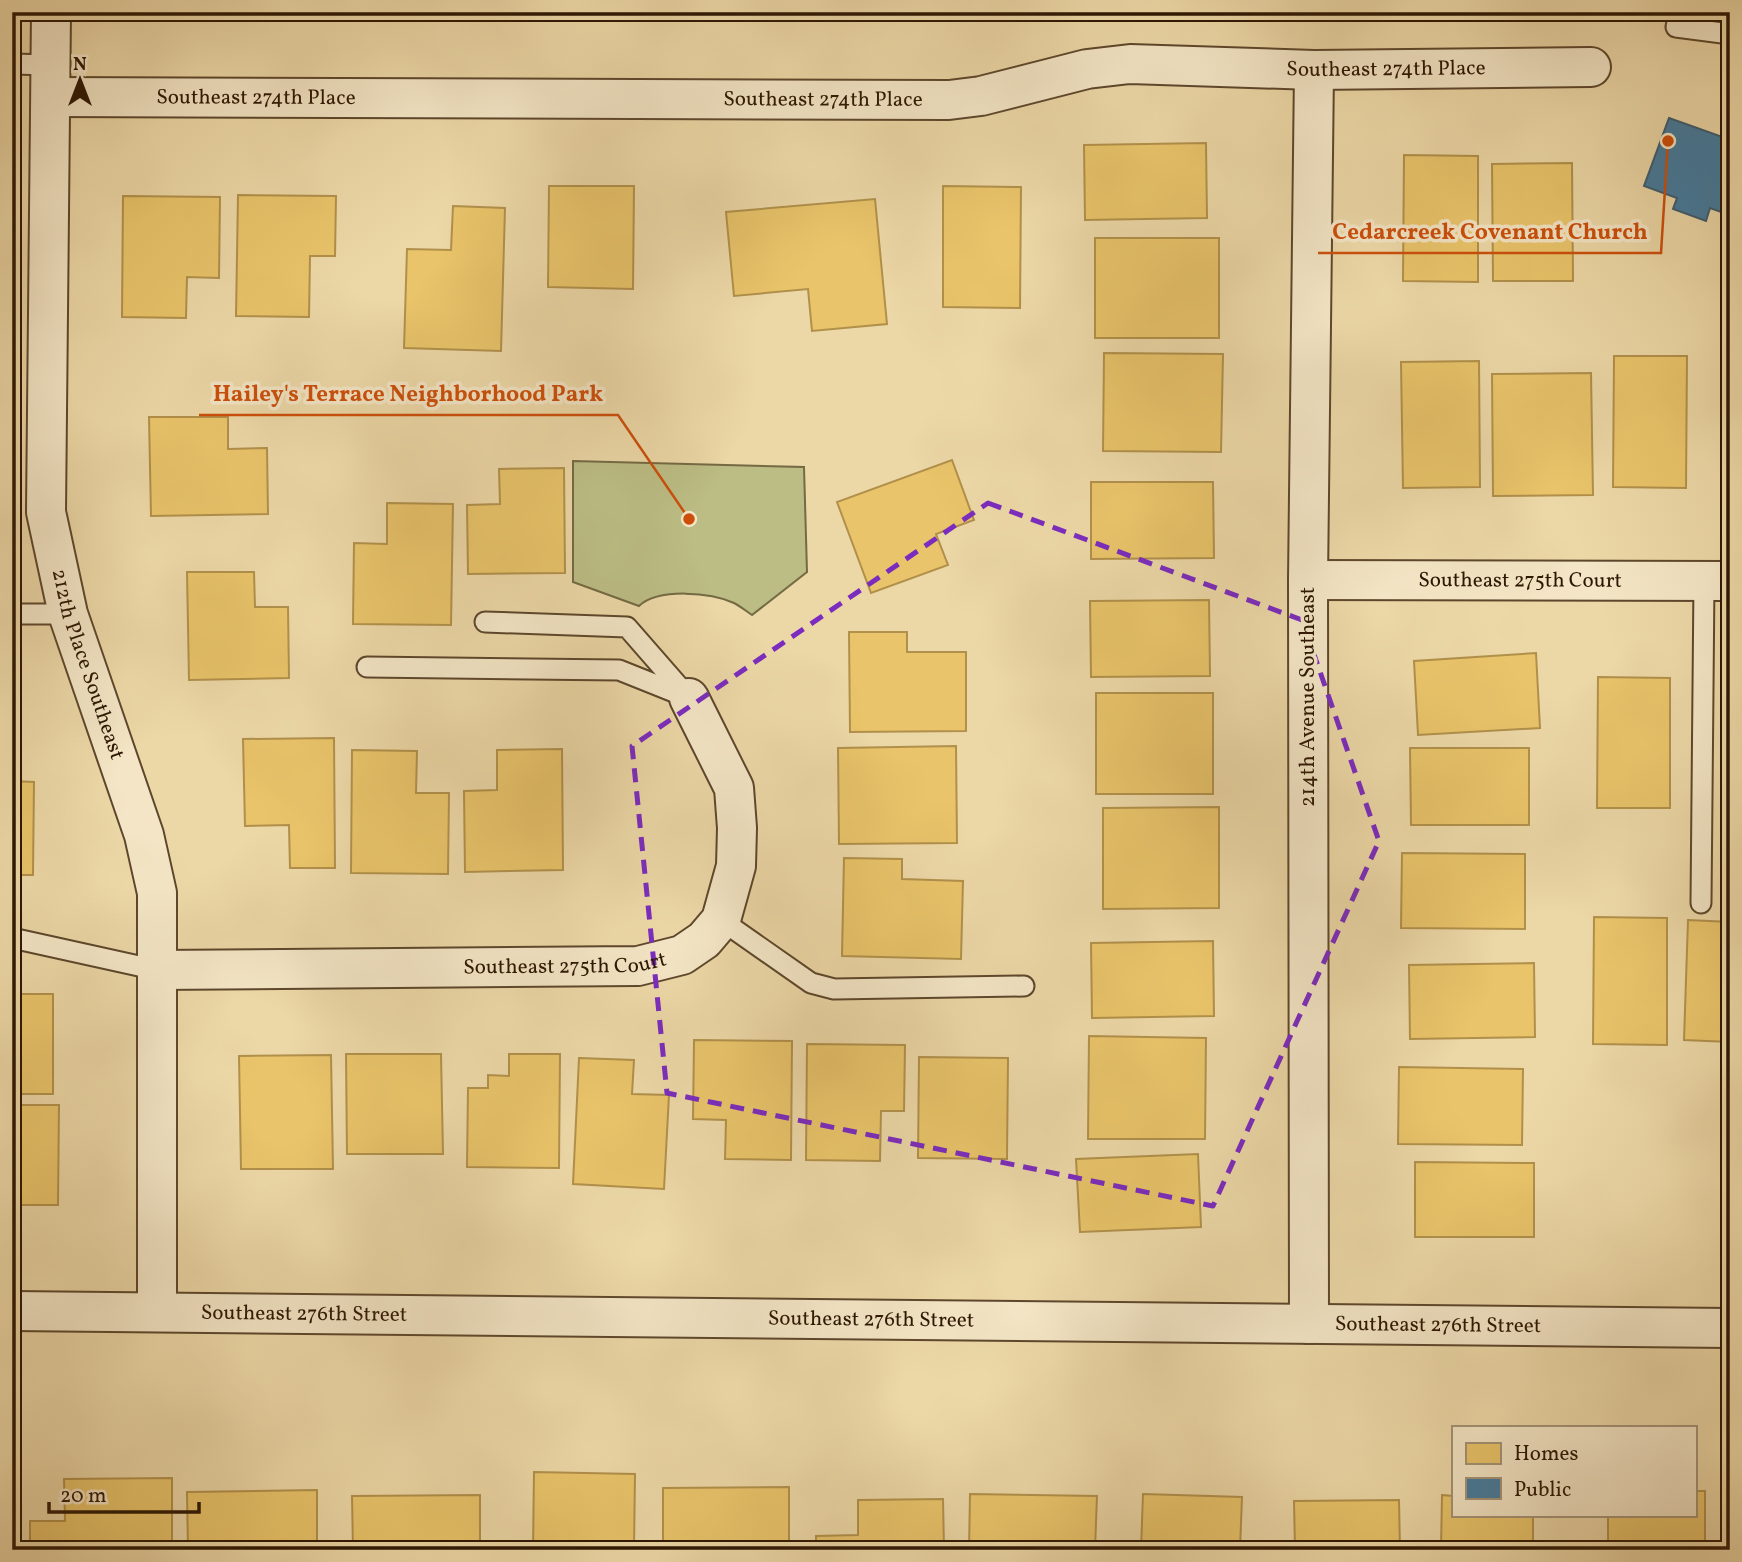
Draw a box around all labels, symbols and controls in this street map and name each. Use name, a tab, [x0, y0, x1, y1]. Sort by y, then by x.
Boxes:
north arrow	[46, 46, 116, 116]
text: N	[73, 52, 87, 78]
street label: Southeast 274th Place	[1286, 54, 1486, 85]
street label: Southeast 274th Place	[156, 83, 356, 113]
street label: Southeast 274th Place	[723, 85, 923, 114]
callout: Cedarcreek Covenant Church	[1318, 209, 1661, 253]
text: Cedarcreek Covenant Church	[1332, 217, 1648, 249]
callout: Hailey's Terrace Neighborhood Park	[199, 371, 618, 415]
text: Hailey's Terrace Neighborhood Park	[213, 379, 603, 411]
street label: 212th Place Southeast	[44, 566, 131, 763]
street label: Southeast 275th Court	[1418, 566, 1622, 595]
street label: 214th Avenue Southeast	[1294, 587, 1323, 807]
street label: Southeast 275th Court	[463, 945, 669, 982]
street label: Southeast 276th Street	[201, 1298, 407, 1329]
street label: Southeast 276th Street	[768, 1304, 974, 1335]
street label: Southeast 276th Street	[1335, 1310, 1541, 1341]
legend	[1452, 1426, 1696, 1516]
text: Homes	[1514, 1440, 1579, 1469]
scale bar	[49, 1471, 200, 1515]
text: Public	[1514, 1476, 1571, 1505]
text: 20 m	[60, 1482, 106, 1511]

